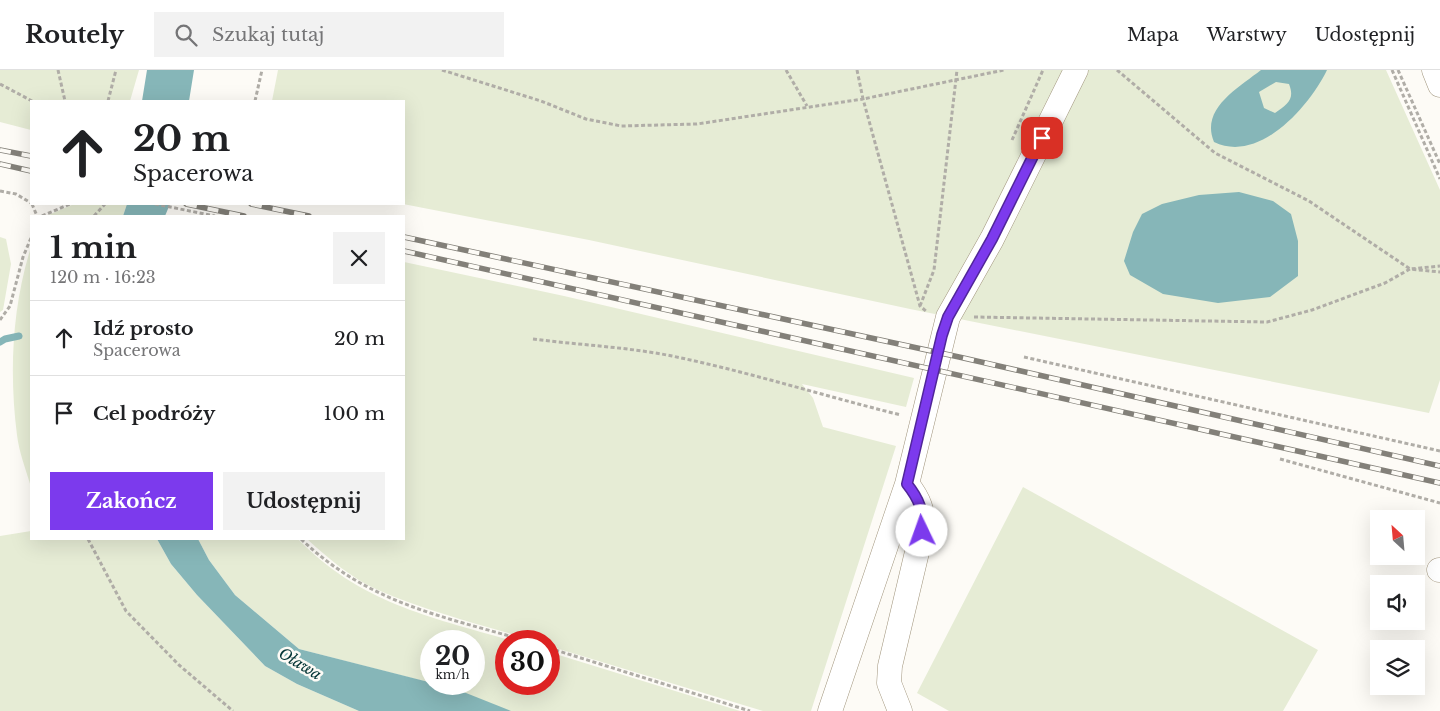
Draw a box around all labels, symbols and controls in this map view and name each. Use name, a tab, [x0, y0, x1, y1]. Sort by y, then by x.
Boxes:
search box	[154, 12, 504, 57]
text: Routely	[25, 20, 124, 49]
icon: search	[172, 21, 200, 49]
text: Szukaj tutaj	[212, 23, 324, 46]
text: Mapa	[1127, 24, 1179, 46]
text: Warstwy	[1207, 24, 1287, 46]
text: Udostępnij	[1315, 24, 1415, 46]
text: 20 m	[133, 117, 230, 160]
pin	[1021, 117, 1063, 159]
icon: ahead	[50, 120, 115, 185]
icon: arrive	[1028, 124, 1056, 152]
text: Spacerowa	[133, 160, 254, 187]
text: 1 min	[50, 229, 137, 266]
button: close	[333, 232, 385, 284]
text: 120 m · 16:23	[50, 267, 156, 287]
text: Idź prosto	[93, 317, 194, 340]
icon: ahead	[50, 324, 78, 352]
text: 20 m	[334, 327, 385, 350]
text: Spacerowa	[93, 340, 181, 360]
icon: arrive	[50, 399, 78, 427]
text: Cel podróży	[93, 402, 215, 425]
text: 100 m	[324, 402, 385, 425]
button: Zakończ	[50, 472, 213, 530]
button: Udostępnij	[223, 472, 385, 530]
position arrow	[895, 504, 947, 556]
north arrow	[1370, 510, 1425, 565]
map controls	[1370, 510, 1425, 695]
button: sound	[1370, 575, 1425, 630]
speed limit sign: 30	[495, 630, 560, 695]
button: layers	[1370, 640, 1425, 695]
text: 20	[435, 641, 470, 672]
water label: Oława	[275, 643, 325, 684]
text: km/h	[435, 667, 470, 682]

